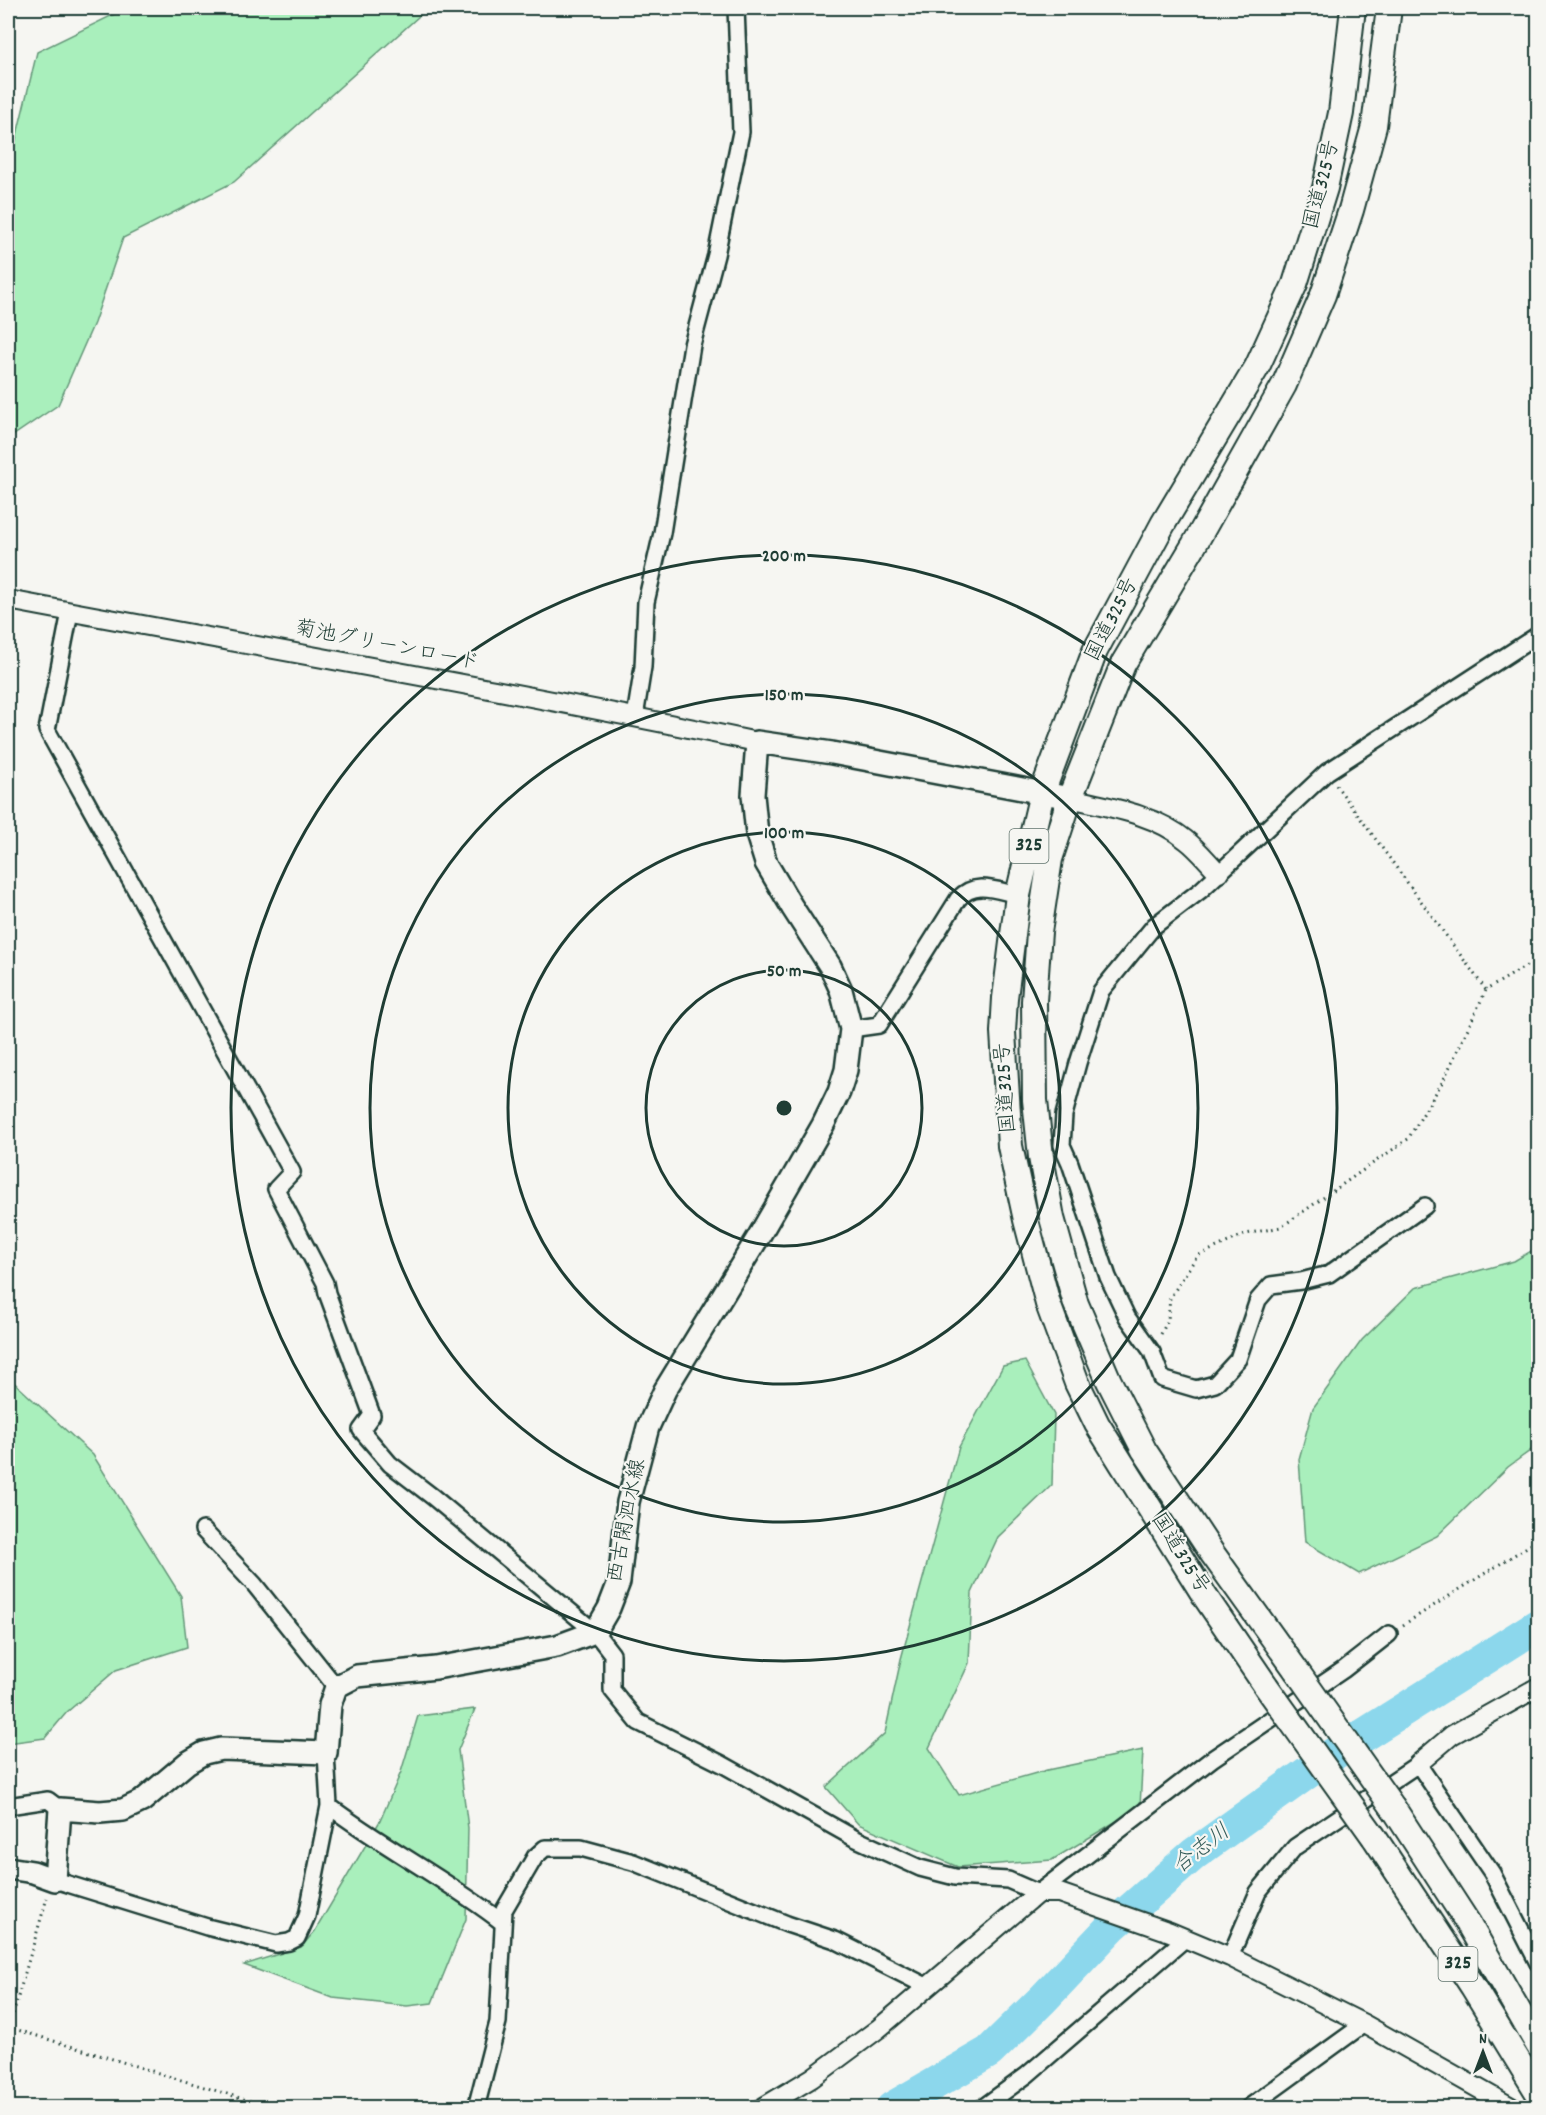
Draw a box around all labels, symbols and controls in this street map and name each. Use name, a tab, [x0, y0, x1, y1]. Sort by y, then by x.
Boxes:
street label: 国道325号	[1297, 137, 1349, 233]
text: 200 m	[762, 545, 806, 570]
street label: 国道325号	[1079, 573, 1147, 667]
street label: 菊池グリーンロード	[292, 614, 482, 680]
text: 150 m	[765, 684, 803, 709]
text: 100 m	[764, 822, 804, 847]
road number: 325	[1010, 829, 1048, 863]
text: 50 m	[767, 960, 801, 985]
street label: 国道325号	[989, 1041, 1025, 1135]
centre of rings	[774, 1098, 794, 1118]
street label: 西古閑泗水線	[601, 1456, 655, 1586]
street label: 国道325号	[1142, 1507, 1216, 1601]
water label: 合志川	[1166, 1817, 1238, 1883]
road number: 325	[1438, 1947, 1478, 1981]
north arrow	[1453, 2022, 1513, 2082]
text: N	[1479, 2028, 1487, 2051]

